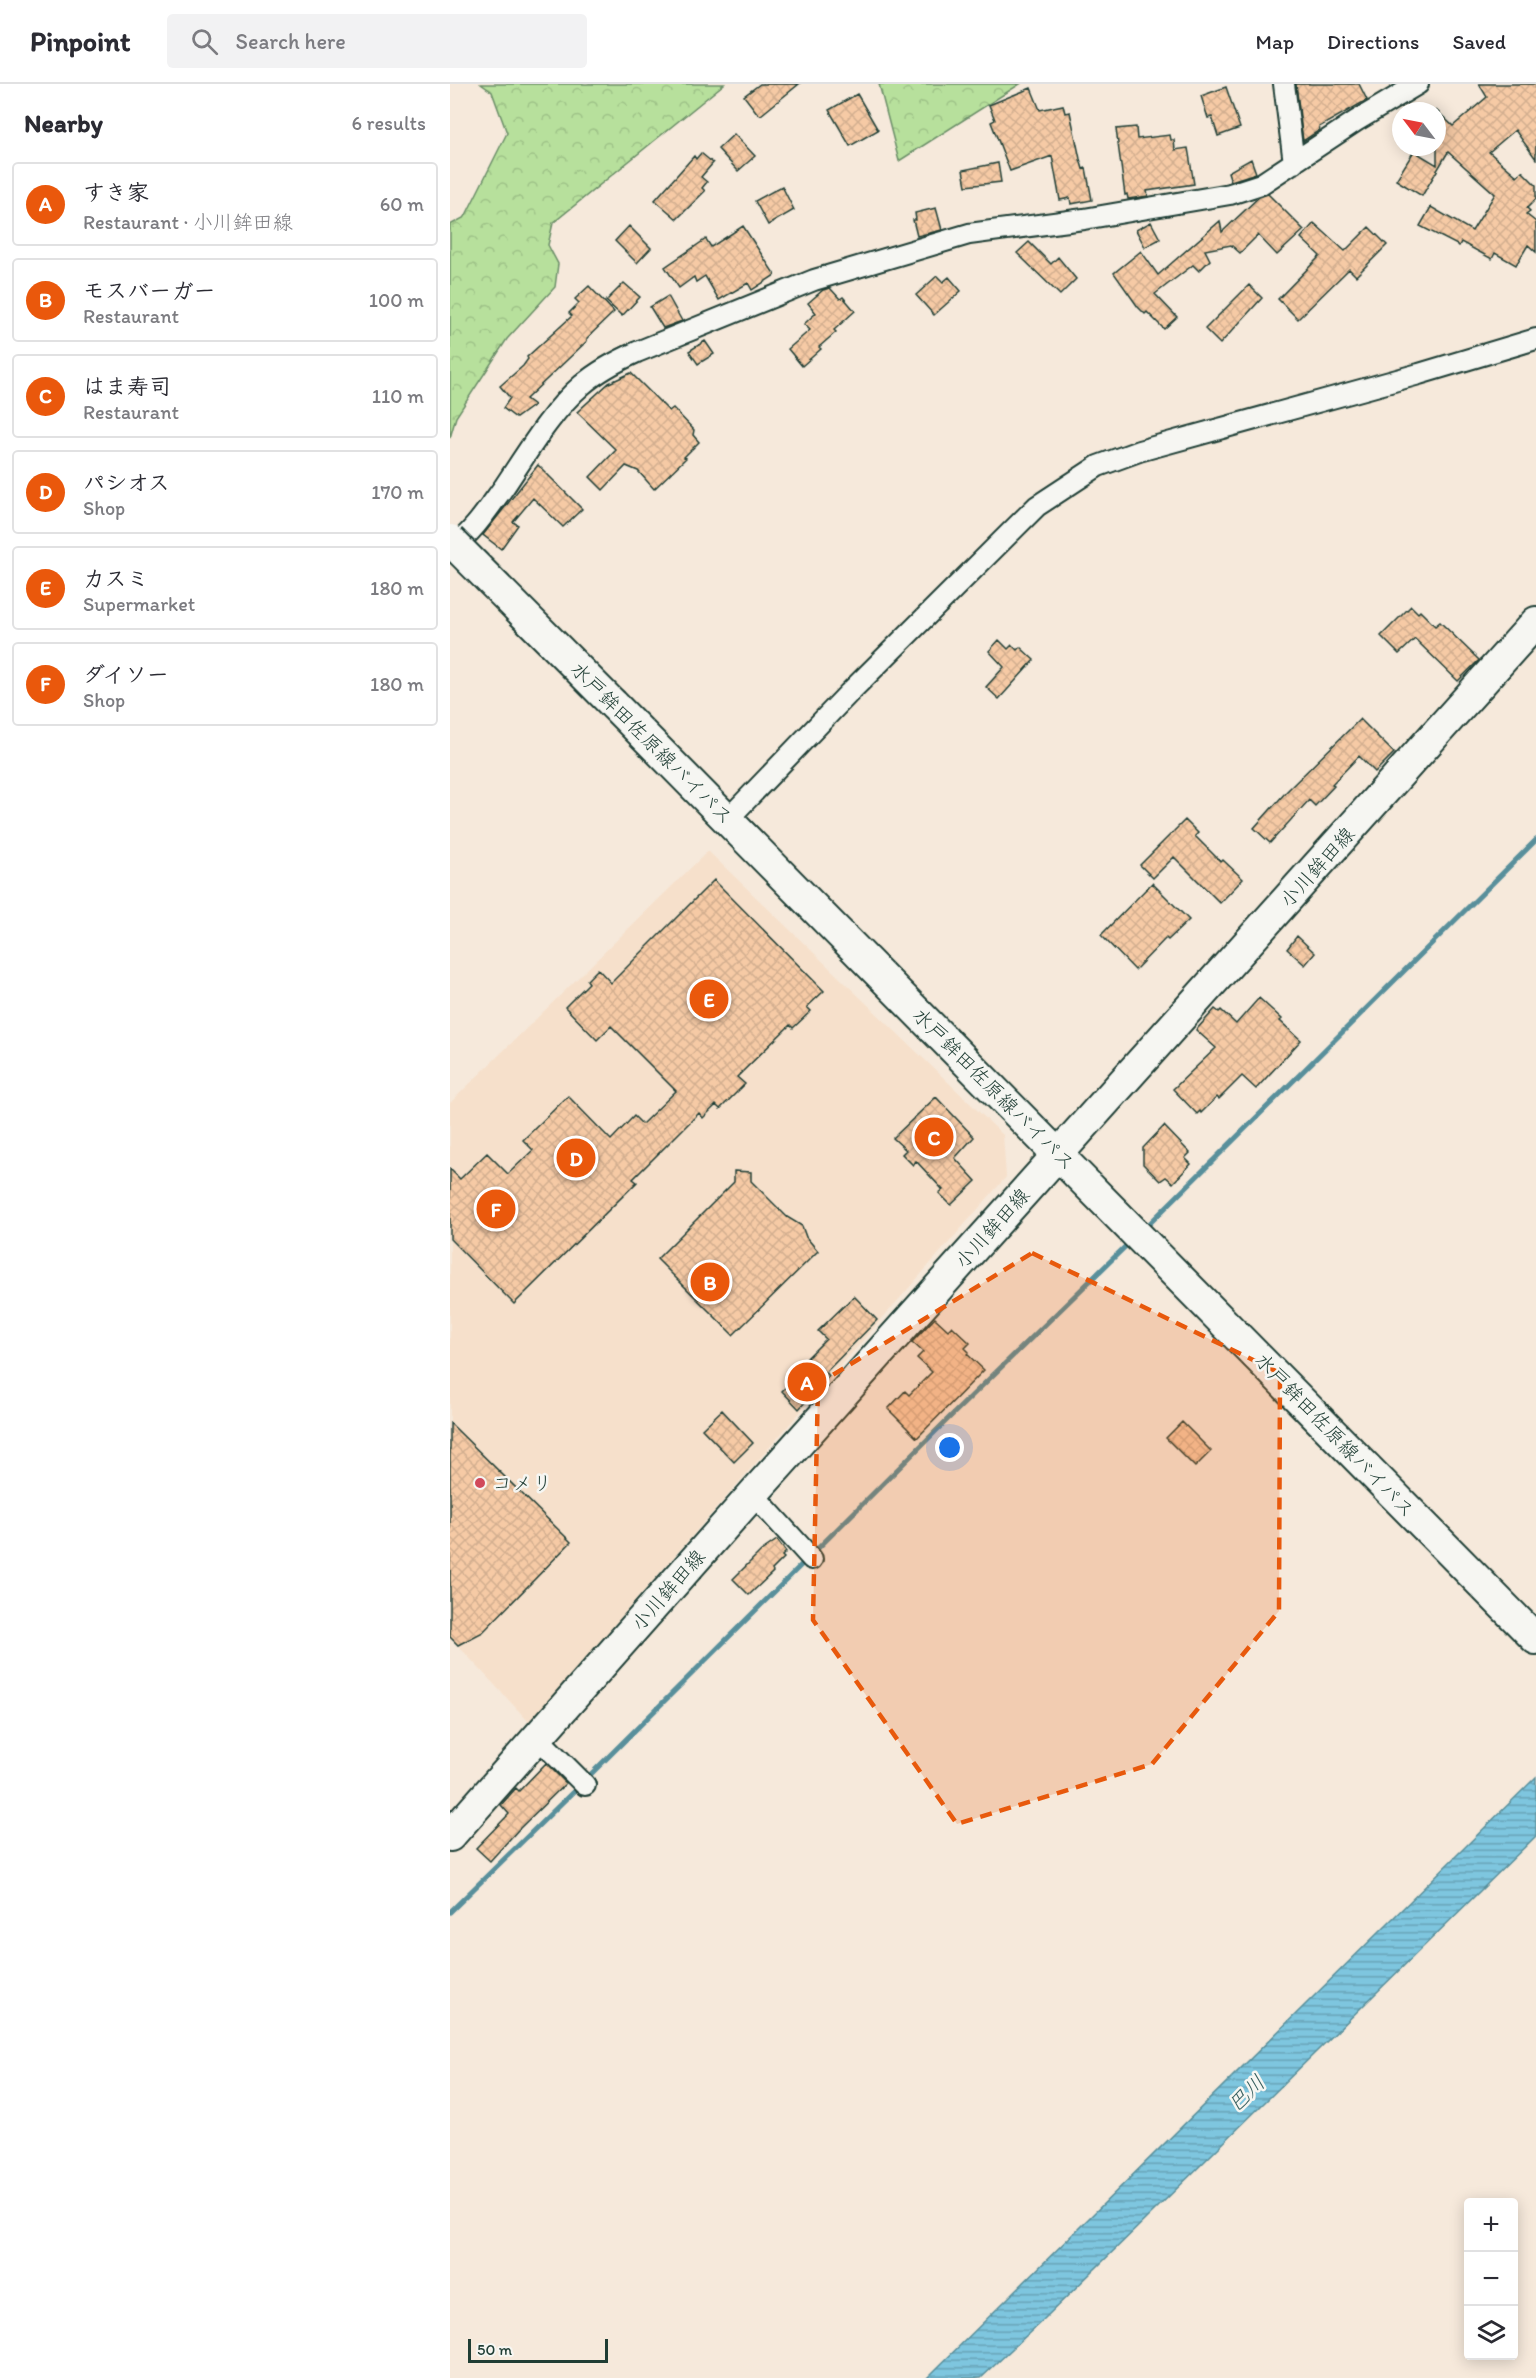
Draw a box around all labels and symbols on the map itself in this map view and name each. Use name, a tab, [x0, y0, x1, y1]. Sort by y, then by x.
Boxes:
north arrow	[1392, 102, 1446, 156]
street label: 水戸鉾田佐原線バイパス	[566, 657, 738, 829]
street label: 小川鉾田線	[1275, 822, 1359, 912]
pin: E	[690, 976, 728, 1022]
street label: 水戸鉾田佐原線バイパス	[908, 1003, 1080, 1175]
pin: C	[914, 1114, 954, 1160]
pin: D	[556, 1136, 596, 1180]
street label: 小川鉾田線	[950, 1183, 1034, 1273]
pin: F	[476, 1186, 516, 1232]
pin: B	[690, 1260, 730, 1304]
street label: 水戸鉾田佐原線バイパス	[1250, 1348, 1420, 1522]
pin: A	[788, 1360, 826, 1404]
your location	[935, 1433, 964, 1462]
place label: コメリ	[492, 1471, 552, 1495]
marker: コメリ	[473, 1476, 487, 1490]
street label: 小川鉾田線	[626, 1544, 710, 1636]
water label: 巴川	[1222, 2069, 1270, 2117]
scale bar	[468, 2336, 608, 2364]

